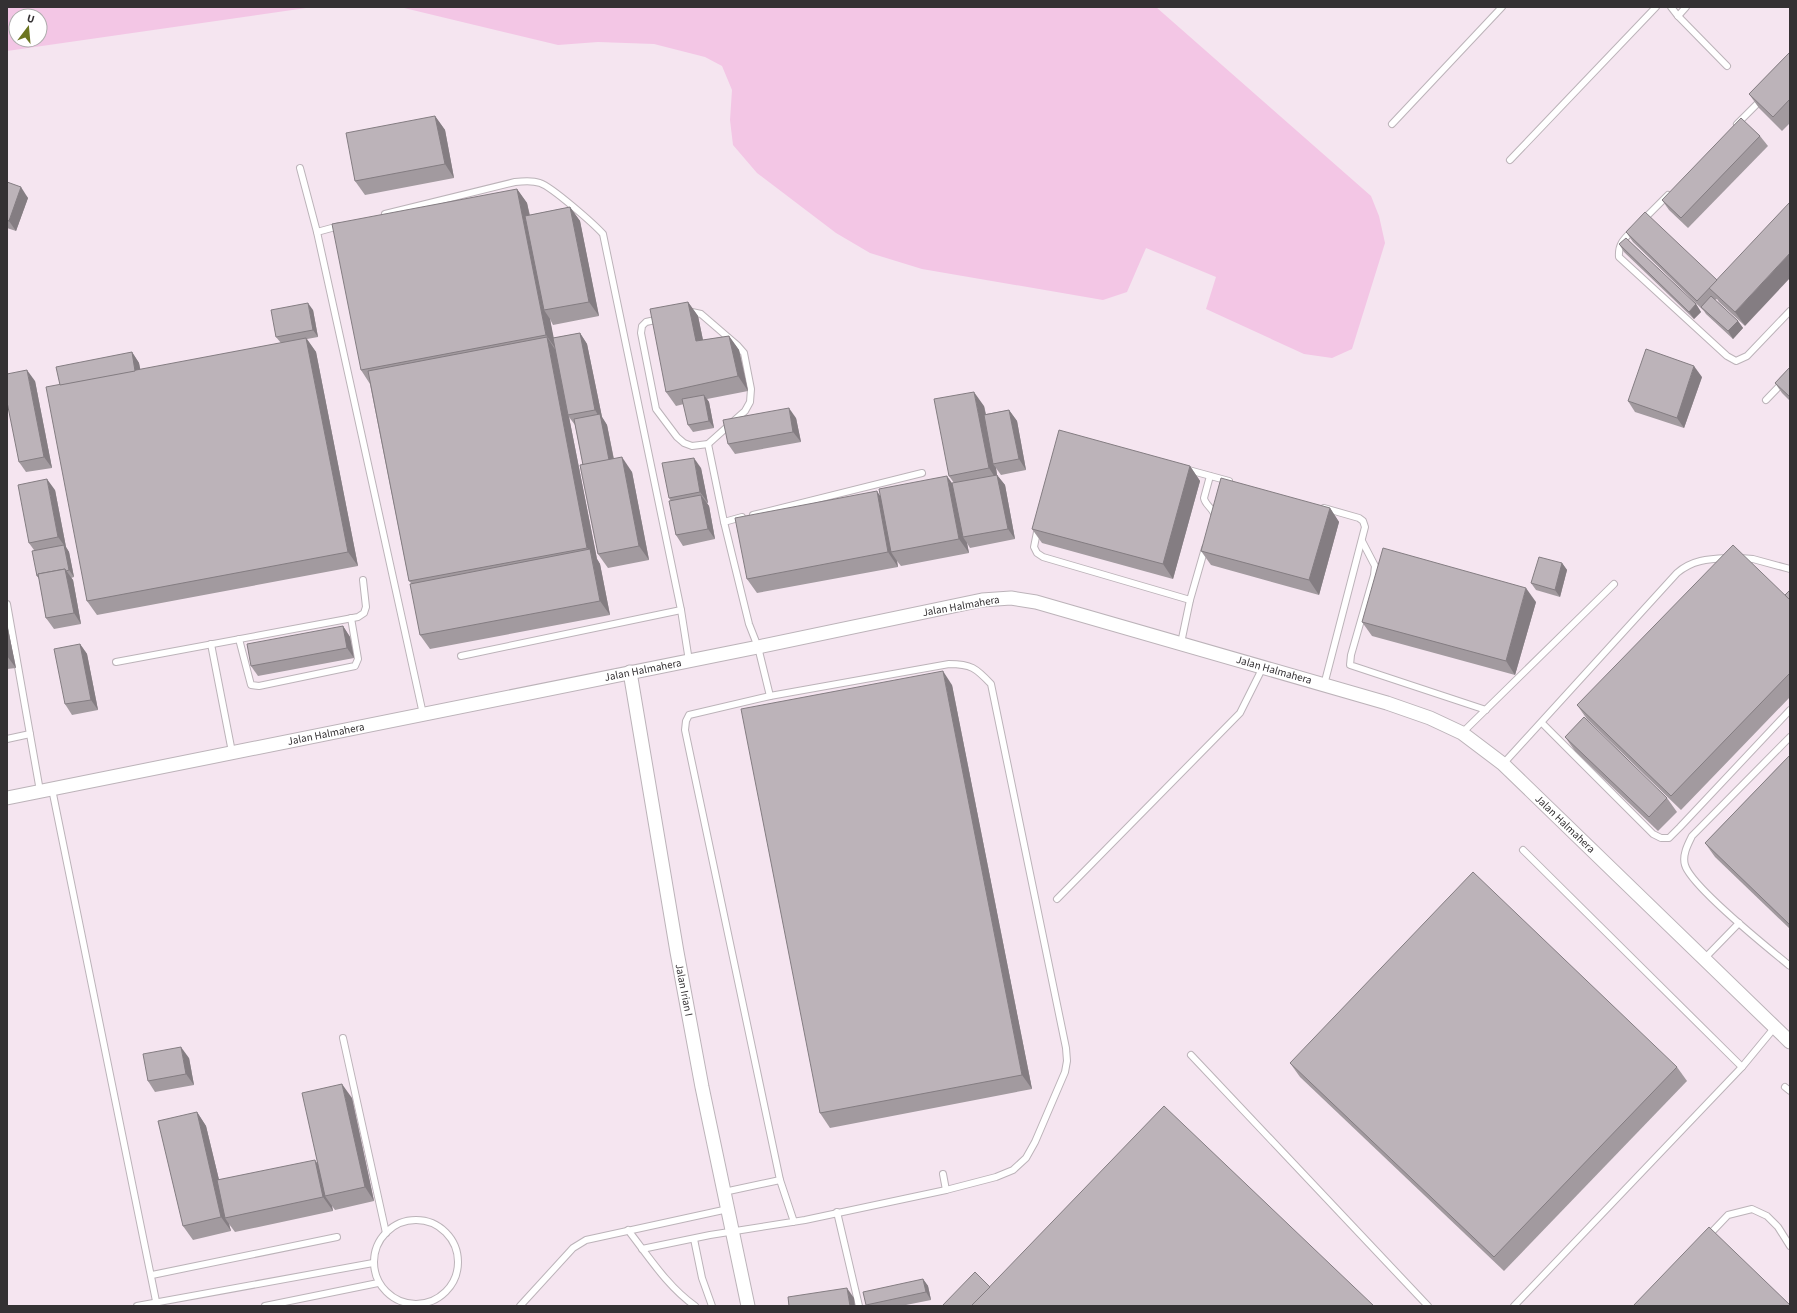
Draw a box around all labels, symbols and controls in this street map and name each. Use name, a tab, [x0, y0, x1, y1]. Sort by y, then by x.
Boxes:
north arrow	[8, 8, 48, 48]
text: U	[25, 11, 36, 27]
street label: Jalan Halmahera	[921, 592, 1001, 620]
street label: Jalan Halmahera	[1234, 652, 1314, 688]
street label: Jalan Halmahera	[603, 655, 683, 685]
street label: Jalan Halmahera	[286, 719, 366, 749]
street label: Jalan Halmahera	[1532, 791, 1598, 857]
street label: Jalan Irian I	[672, 962, 696, 1018]

